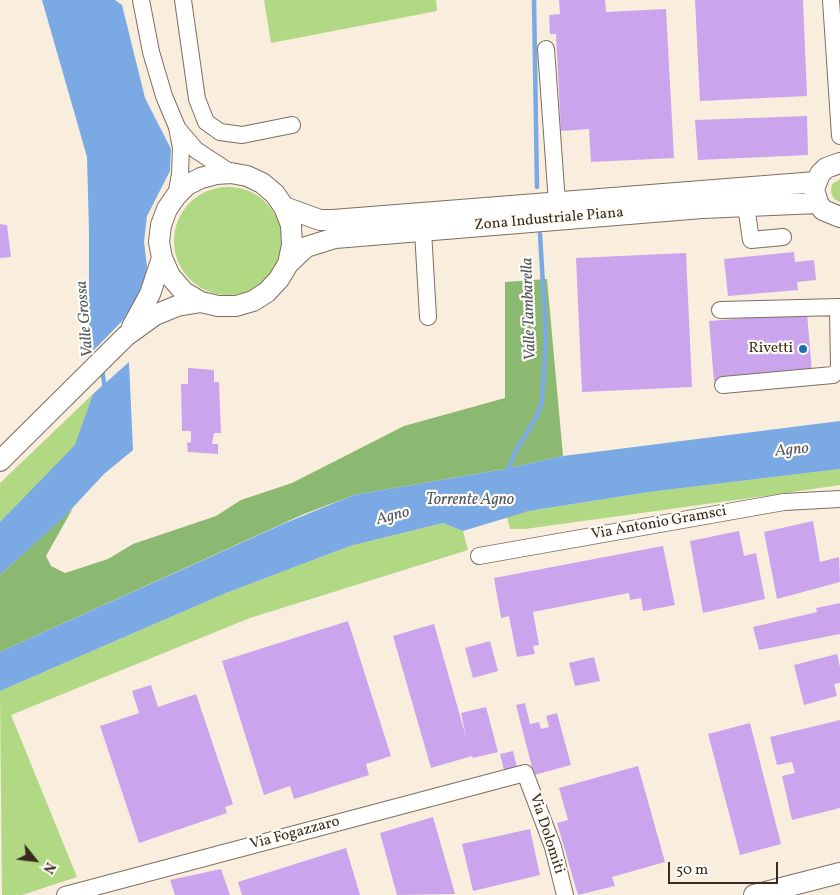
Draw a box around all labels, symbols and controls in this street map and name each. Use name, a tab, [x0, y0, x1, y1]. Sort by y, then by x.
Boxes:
street label: Zona Industriale Piana	[474, 205, 624, 235]
water label: Valle Tambarella	[519, 257, 541, 361]
water label: Valle Grossa	[73, 280, 99, 358]
place label: Rivetti	[748, 340, 793, 358]
marker: Rivetti	[797, 343, 809, 355]
water label: Agno	[774, 440, 810, 462]
water label: Torrente Agno	[426, 491, 514, 511]
street label: Via Antonio Gramsci	[590, 503, 728, 545]
water label: Agno	[374, 504, 412, 530]
street label: Via Dolomiti	[525, 792, 567, 876]
street label: Via Fogazzaro	[248, 813, 342, 855]
north arrow	[10, 835, 60, 885]
scale bar	[670, 852, 780, 884]
text: N	[38, 858, 59, 877]
text: 50 m	[676, 860, 708, 881]

